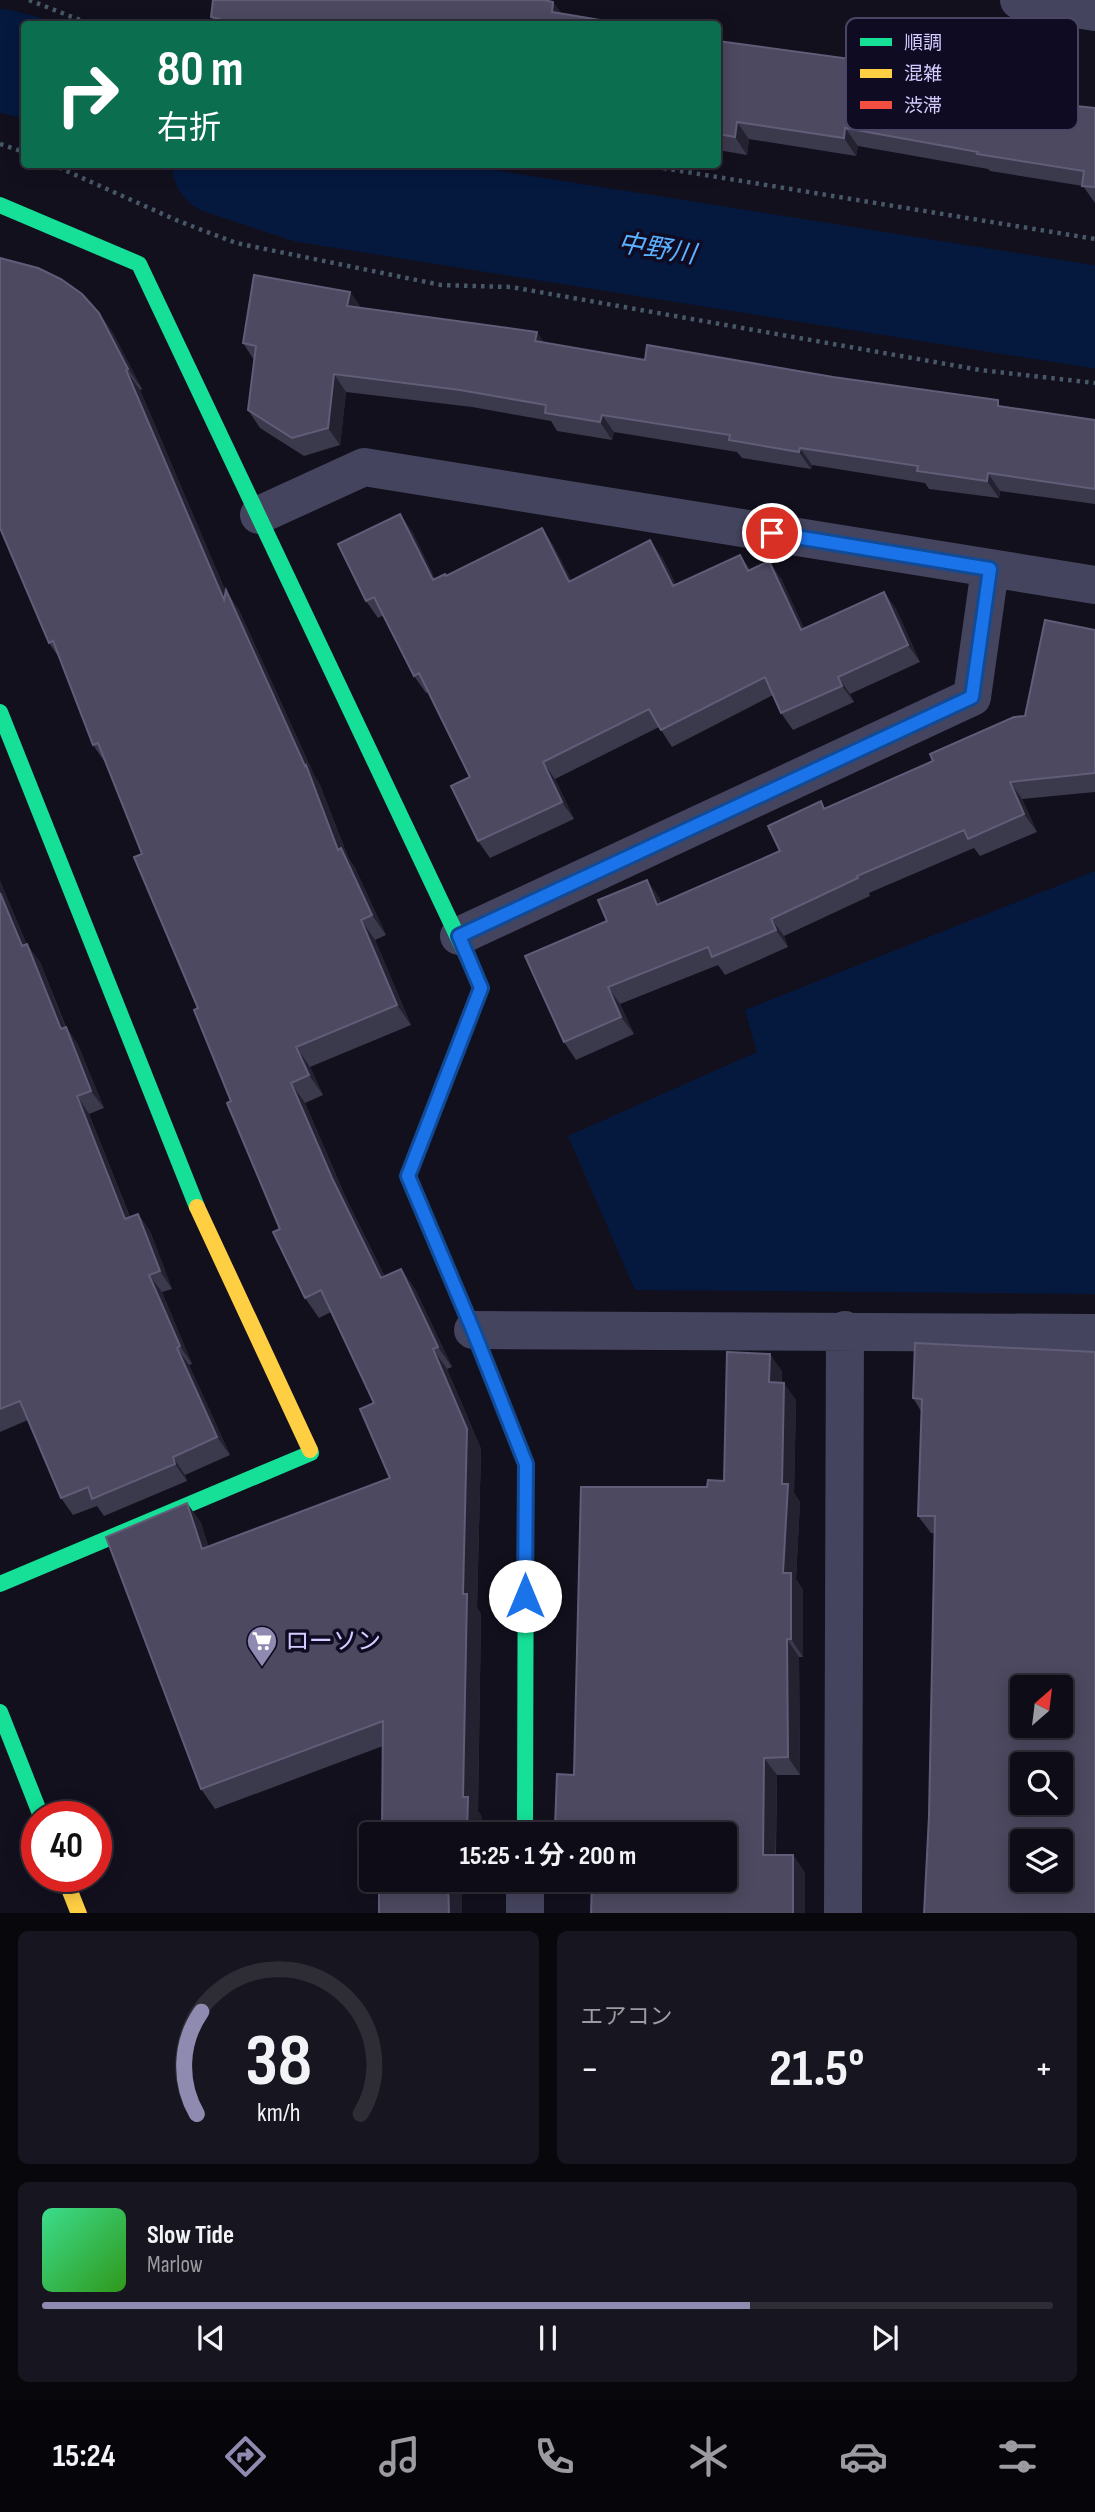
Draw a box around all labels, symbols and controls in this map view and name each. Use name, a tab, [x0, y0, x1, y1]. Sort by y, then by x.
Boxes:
legend	[846, 18, 1078, 130]
text: 順調	[904, 32, 942, 55]
text: 80 m	[157, 41, 244, 100]
icon: right	[42, 49, 133, 140]
text: 混雑	[904, 63, 942, 86]
text: 渋滞	[904, 95, 942, 118]
text: 右折	[157, 109, 221, 148]
water label: 中野川	[616, 228, 701, 271]
pin	[742, 503, 802, 563]
icon: arrive	[753, 514, 791, 552]
position arrow	[488, 1559, 562, 1633]
supermarket icon: ローソン	[245, 1624, 279, 1668]
place label: ローソン	[285, 1627, 381, 1656]
north arrow	[1010, 1675, 1073, 1738]
map controls	[1010, 1675, 1073, 1892]
button: search	[1010, 1752, 1073, 1815]
speed limit sign: 40	[21, 1801, 112, 1892]
button: layers	[1010, 1829, 1073, 1892]
text: 15:25 · 1 分 · 200 m	[460, 1841, 636, 1872]
text: エアコン	[581, 2003, 673, 2031]
text: 38	[245, 2018, 312, 2106]
text: 21.5°	[769, 2038, 864, 2101]
text: −	[581, 2047, 599, 2092]
text: +	[1034, 2047, 1053, 2092]
text: km/h	[257, 2097, 300, 2128]
text: Slow Tide	[147, 2220, 234, 2251]
text: Marlow	[147, 2251, 203, 2279]
icon: previous	[192, 2319, 230, 2357]
icon: pause	[529, 2319, 567, 2357]
icon: next	[866, 2319, 904, 2357]
icon: directions	[221, 2432, 270, 2481]
icon: music	[375, 2432, 424, 2481]
icon: phone	[530, 2432, 579, 2481]
icon: climate	[684, 2432, 733, 2481]
icon: car	[839, 2432, 888, 2481]
icon: filters	[993, 2432, 1042, 2481]
text: 15:24	[53, 2437, 115, 2476]

